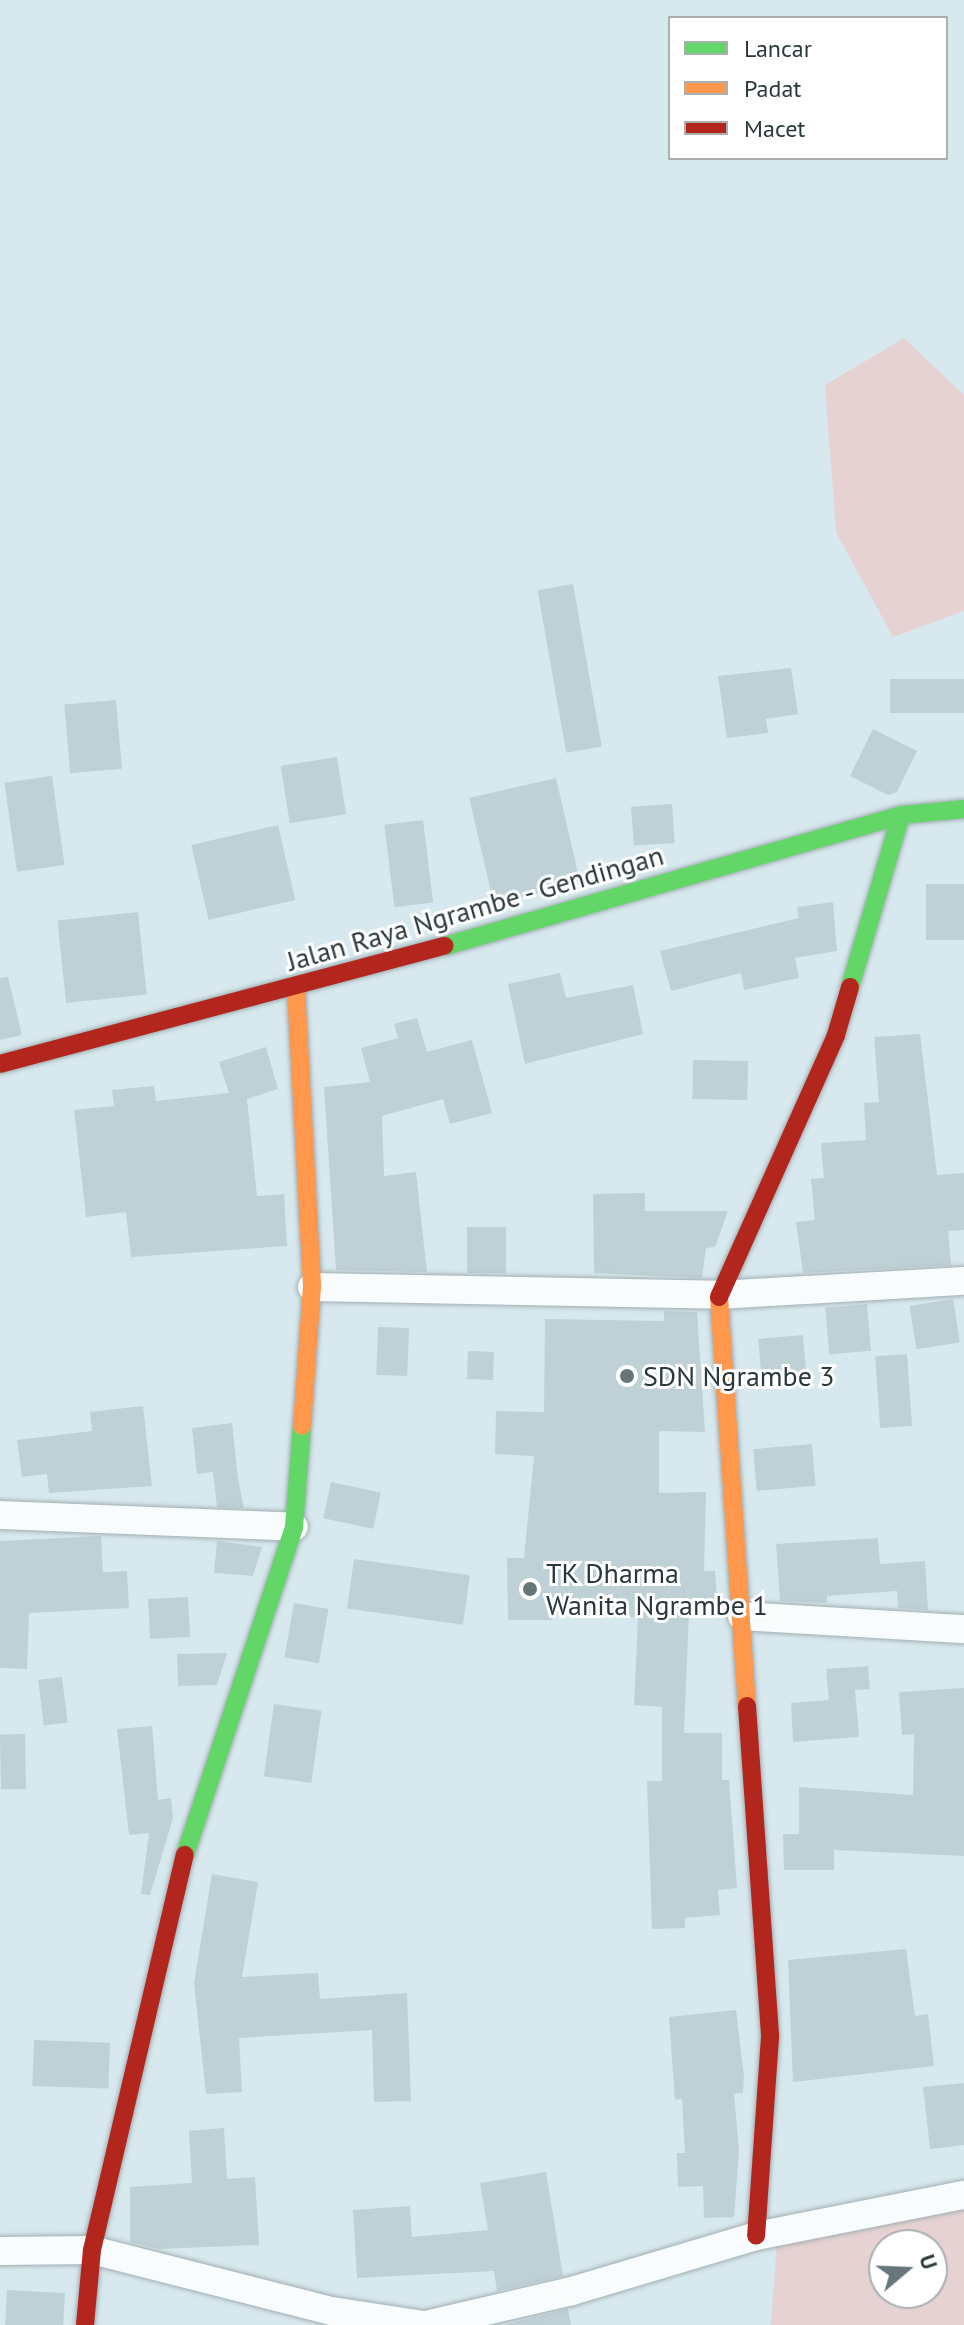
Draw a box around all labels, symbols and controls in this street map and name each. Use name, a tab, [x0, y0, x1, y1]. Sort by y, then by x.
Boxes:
legend	[668, 16, 948, 160]
text: Lancar	[744, 33, 812, 64]
text: Padat	[744, 73, 801, 104]
text: Macet	[744, 113, 806, 144]
street label: Jalan Raya Ngrambe - Gendingan	[281, 837, 669, 979]
place label: SDN Ngrambe 3	[643, 1359, 835, 1393]
marker: SDN Ngrambe 3	[618, 1367, 636, 1385]
place label: TK Dharma Wanita Ngrambe 1	[546, 1556, 768, 1622]
marker: TK Dharma Wanita Ngrambe 1	[521, 1580, 539, 1598]
north arrow	[868, 2229, 948, 2309]
text: U	[913, 2251, 944, 2273]

